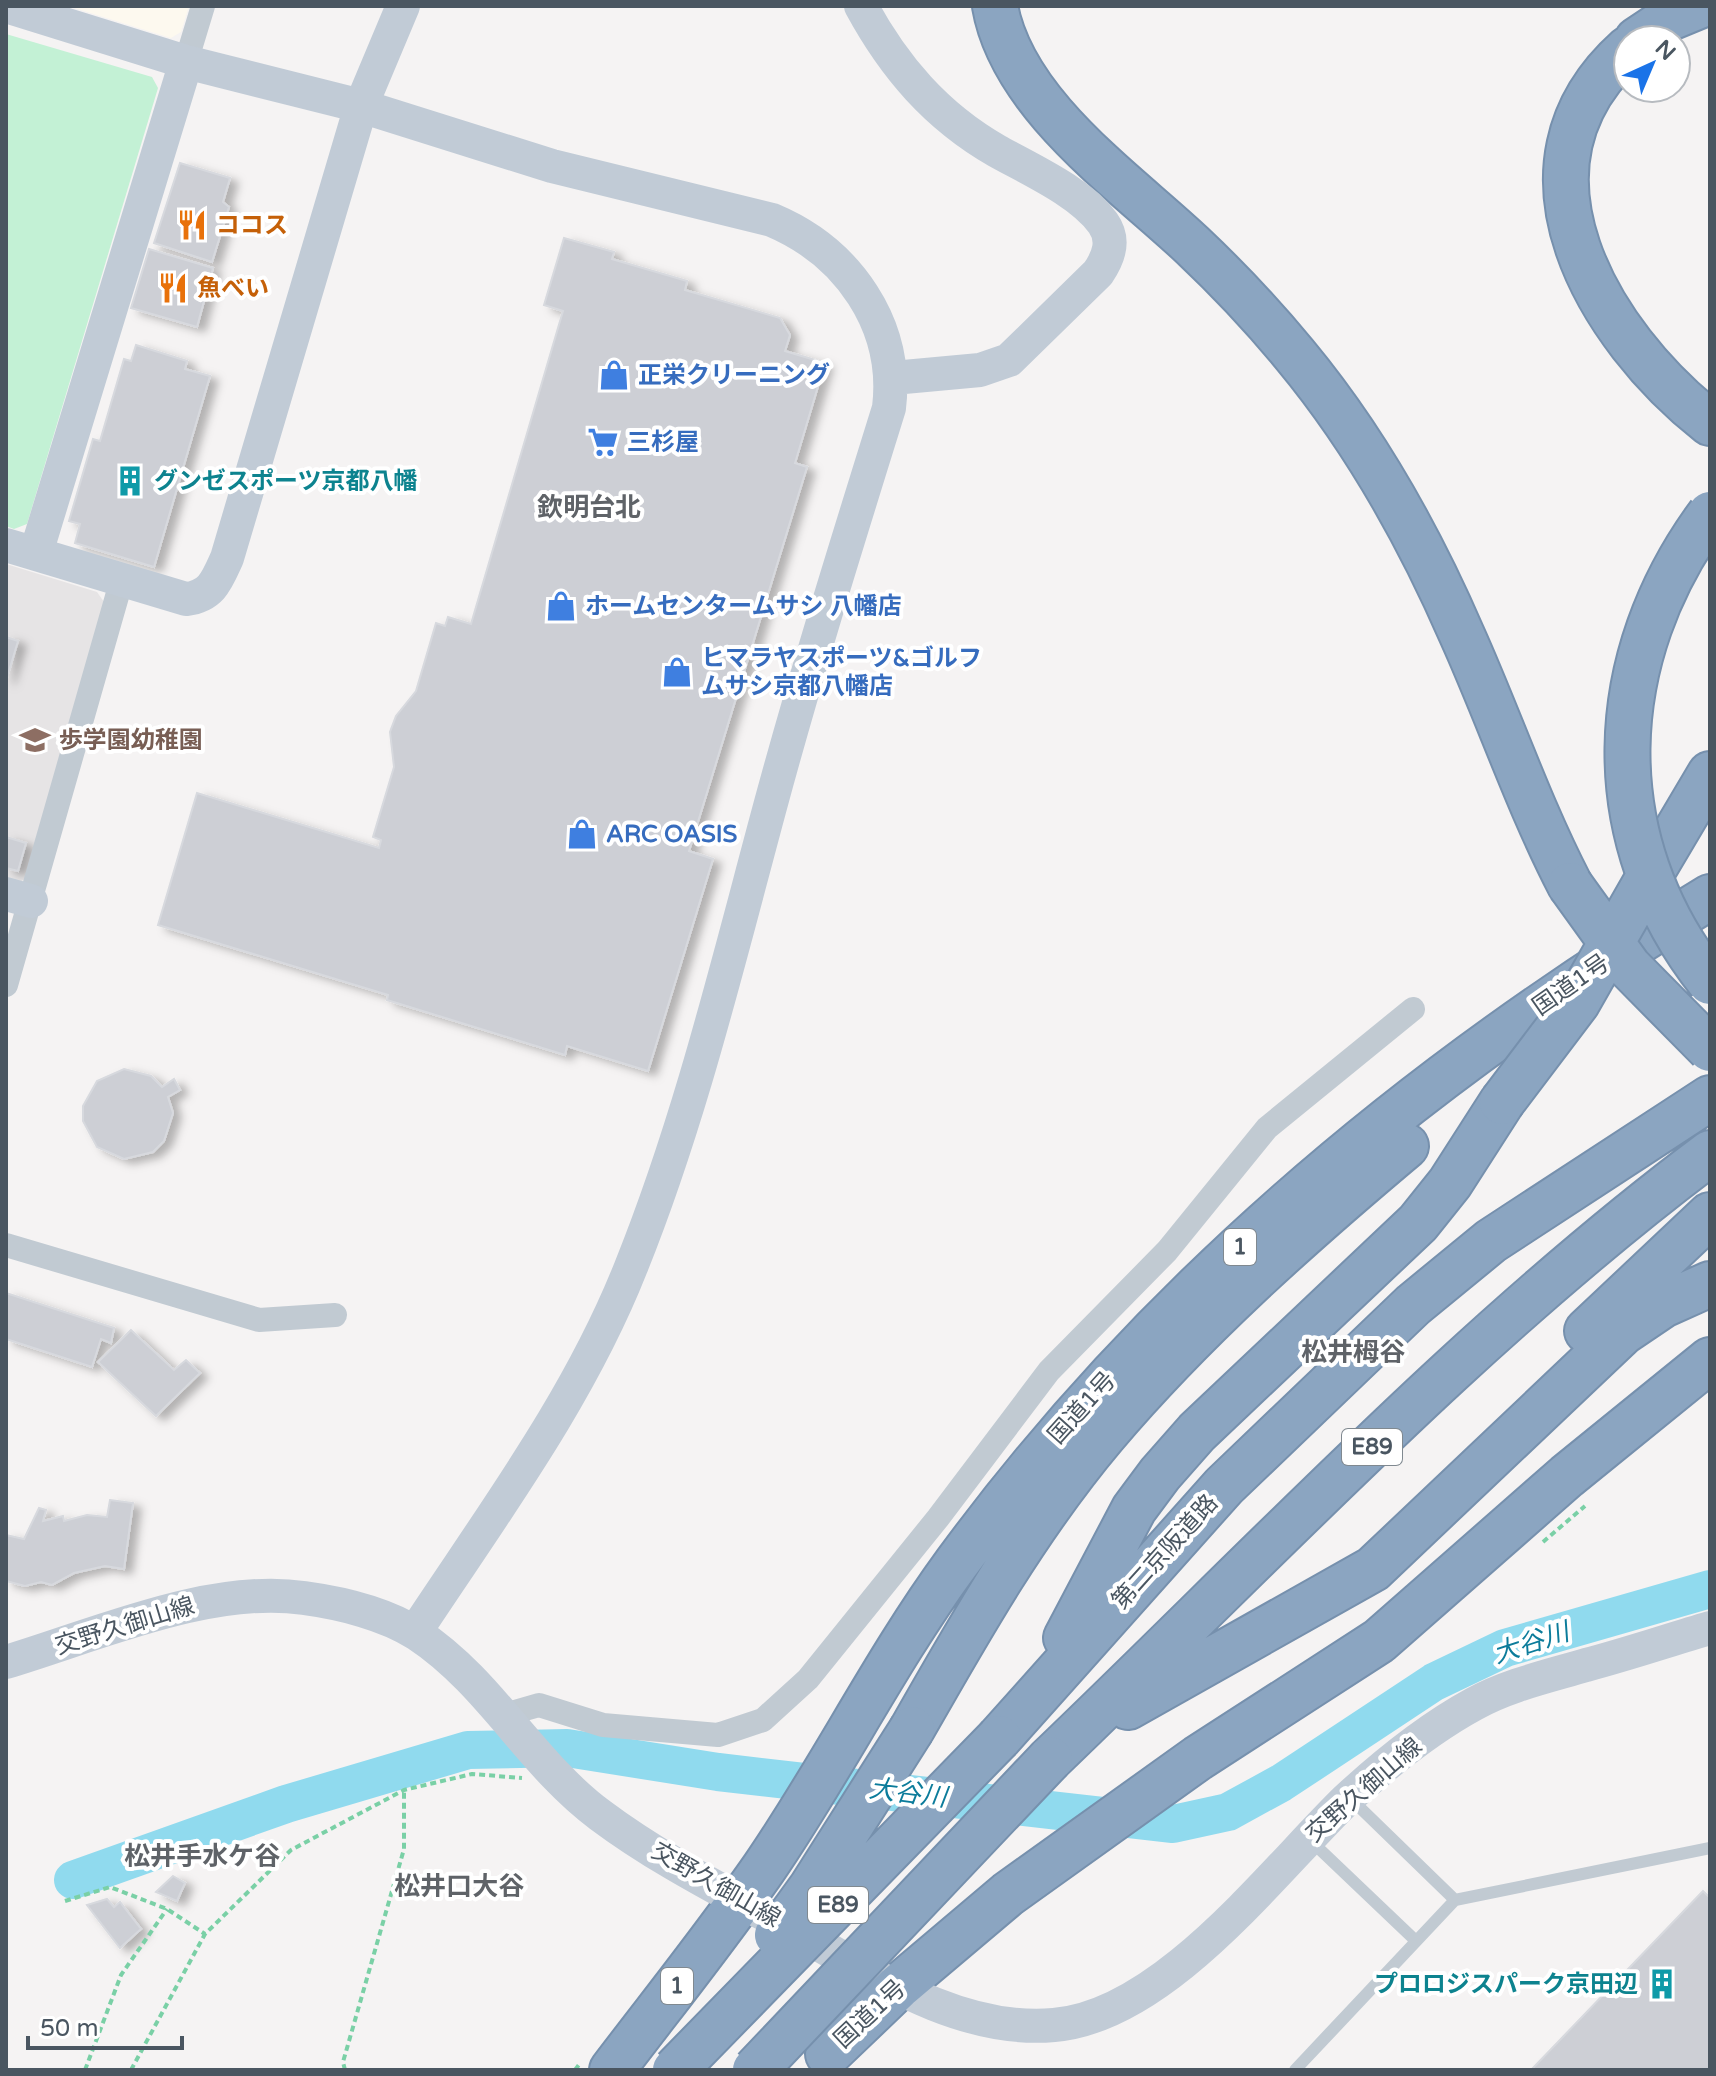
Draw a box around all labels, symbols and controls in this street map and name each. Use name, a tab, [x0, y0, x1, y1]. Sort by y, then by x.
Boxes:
north arrow	[1612, 24, 1692, 104]
text: N	[1650, 35, 1681, 66]
restaurant icon: ココス	[175, 208, 209, 242]
place label: ココス	[216, 211, 288, 240]
restaurant icon: 魚べい	[156, 271, 190, 305]
place label: 魚べい	[197, 274, 269, 303]
shop icon: 正栄クリーニング	[597, 358, 631, 392]
place label: 正栄クリーニング	[638, 361, 830, 390]
supermarket icon: 三杉屋	[586, 425, 620, 459]
place label: 三杉屋	[627, 428, 699, 457]
building icon: グンゼスポーツ京都八幡	[113, 464, 147, 498]
place label: グンゼスポーツ京都八幡	[154, 467, 418, 496]
district label: 欽明台北	[537, 492, 641, 523]
shop icon: ホームセンタームサシ 八幡店	[544, 589, 578, 623]
place label: ホームセンタームサシ 八幡店	[585, 592, 902, 621]
place label: ヒマラヤスポーツ&ゴルフ ムサシ京都八幡店	[701, 644, 982, 701]
shop icon: ヒマラヤスポーツ&ゴルフ ムサシ京都八幡店	[660, 655, 694, 689]
school or university icon: 歩学園幼稚園	[18, 723, 52, 757]
place label: 歩学園幼稚園	[59, 726, 203, 755]
shop icon: ARC OASIS	[565, 817, 599, 851]
place label: ARC OASIS	[606, 820, 738, 849]
street label: 国道1号	[1527, 948, 1615, 1022]
road number: 1	[1224, 1229, 1256, 1265]
district label: 松井栂谷	[1301, 1337, 1405, 1368]
street label: 国道1号	[1042, 1366, 1122, 1450]
road number: E89	[1342, 1429, 1402, 1465]
street label: 第二京阪道路	[1106, 1489, 1224, 1615]
street label: 交野久御山線	[52, 1591, 198, 1661]
water label: 大谷川	[1489, 1615, 1576, 1670]
street label: 交野久御山線	[1300, 1732, 1428, 1848]
water label: 大谷川	[867, 1773, 952, 1814]
street label: 交野久御山線	[646, 1836, 786, 1934]
district label: 松井手水ケ谷	[124, 1841, 280, 1872]
district label: 松井口大谷	[394, 1871, 524, 1902]
road number: E89	[808, 1887, 868, 1923]
building icon: プロロジスパーク京田辺	[1645, 1967, 1679, 2001]
road number: 1	[661, 1968, 693, 2004]
place label: プロロジスパーク京田辺	[1374, 1970, 1638, 1999]
street label: 国道1号	[828, 1974, 912, 2054]
scale bar	[28, 2000, 182, 2050]
text: 50 m	[40, 2014, 98, 2043]

